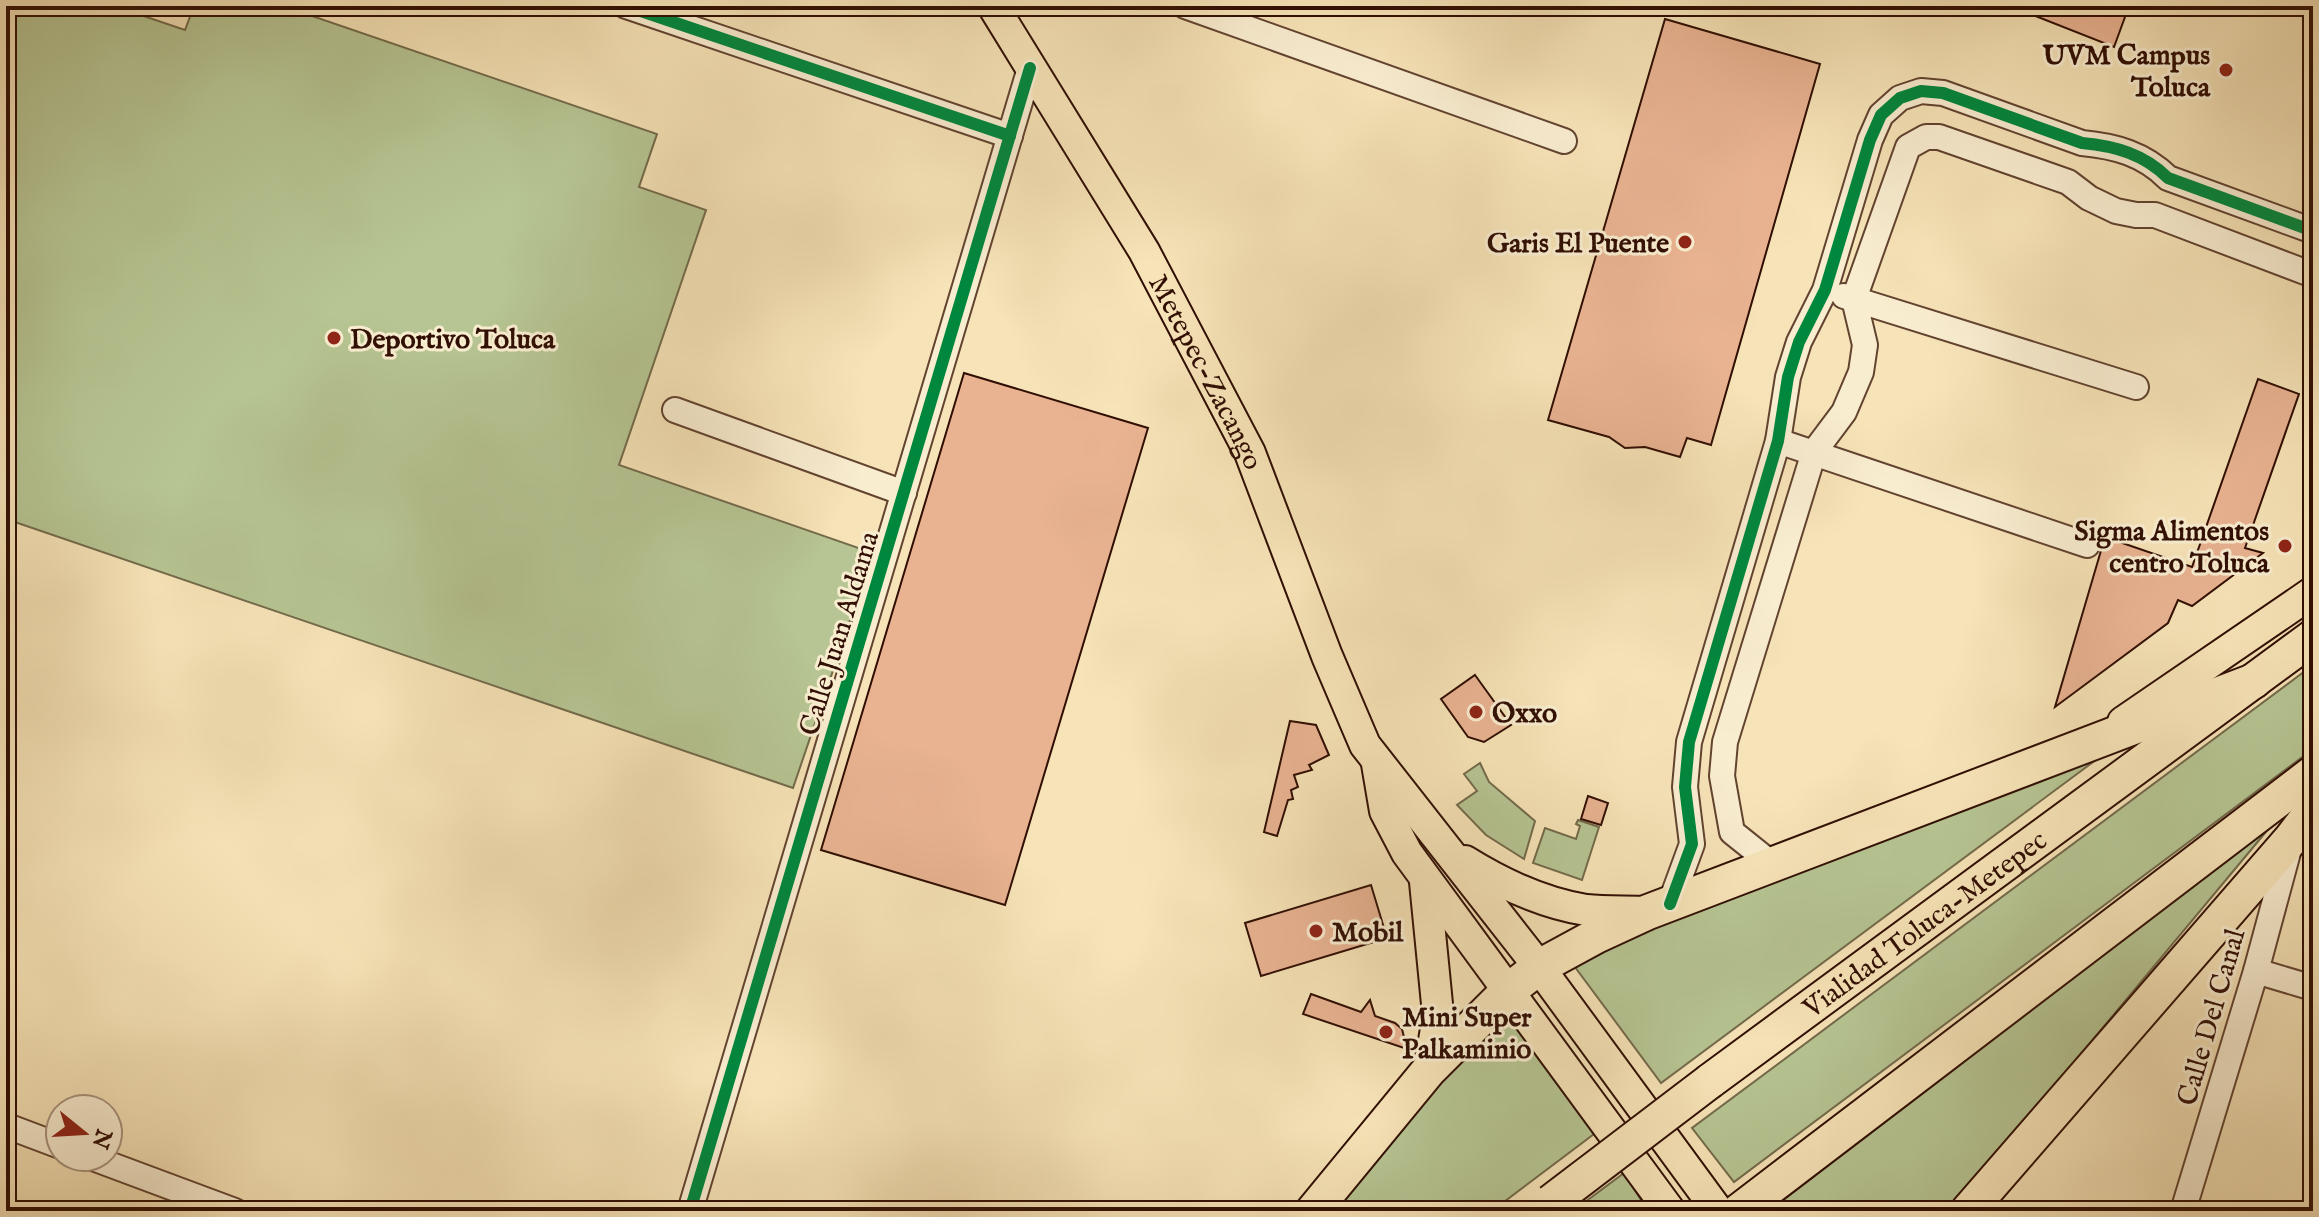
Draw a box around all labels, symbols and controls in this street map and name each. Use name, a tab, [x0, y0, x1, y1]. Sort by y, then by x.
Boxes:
place label: UVM Campus Toluca	[2042, 39, 2211, 106]
marker: UVM Campus Toluca	[2217, 61, 2235, 79]
place label: Garis El Puente	[1487, 227, 1669, 262]
marker: Garis El Puente	[1676, 233, 1694, 251]
street label: Metepec-Zacango	[1139, 269, 1270, 475]
place label: Deportivo Toluca	[350, 323, 556, 358]
marker: Deportivo Toluca	[325, 329, 343, 347]
place label: Sigma Alimentos centro Toluca	[2074, 515, 2270, 582]
street label: Calle Juan Aldama	[793, 526, 888, 740]
marker: Sigma Alimentos centro Toluca	[2276, 537, 2294, 555]
place label: Oxxo	[1492, 697, 1557, 732]
marker: Oxxo	[1467, 703, 1485, 721]
street label: Vialidad Toluca-Metepec	[1796, 824, 2055, 1027]
place label: Mobil	[1332, 916, 1404, 951]
marker: Mobil	[1307, 922, 1325, 940]
street label: Calle Del Canal	[2170, 925, 2254, 1110]
place label: Mini Super Palkaminio	[1402, 1001, 1532, 1068]
marker: Mini Super Palkaminio	[1377, 1023, 1395, 1041]
north arrow	[44, 1093, 124, 1173]
text: N	[85, 1124, 118, 1152]

